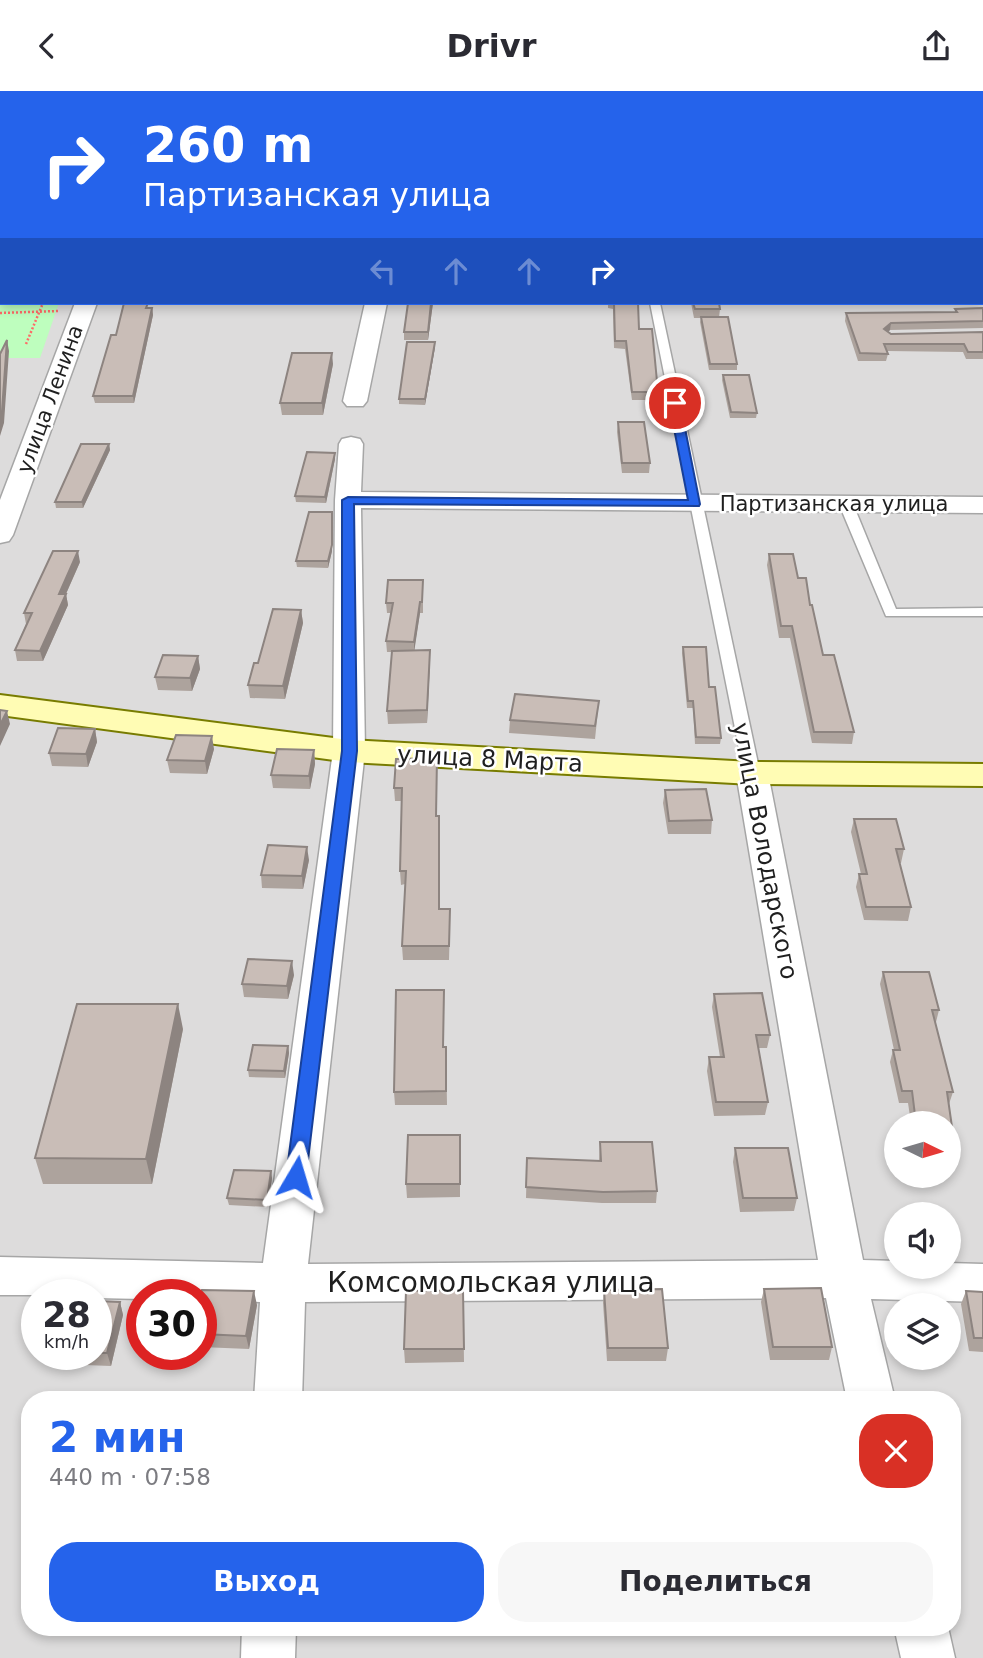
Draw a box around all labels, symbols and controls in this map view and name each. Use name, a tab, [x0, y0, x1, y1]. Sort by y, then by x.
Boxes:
icon: back	[28, 27, 66, 65]
text: Drivr	[447, 27, 536, 65]
icon: share	[917, 27, 955, 65]
text: 260 m	[143, 117, 313, 174]
icon: right	[28, 119, 119, 210]
text: Партизанская улица	[143, 176, 492, 214]
icon: left	[364, 252, 402, 290]
icon: ahead	[437, 252, 475, 290]
icon: ahead	[510, 252, 548, 290]
icon: right	[583, 252, 621, 290]
street label: улица Ленина	[12, 322, 88, 476]
pin	[645, 373, 705, 433]
icon: arrive	[656, 384, 694, 422]
street label: Партизанская улица	[720, 492, 948, 516]
street label: улица Володарского	[726, 720, 804, 982]
street label: улица 8 Марта	[396, 740, 584, 778]
north arrow	[884, 1111, 961, 1188]
map controls	[884, 1111, 961, 1370]
position arrow	[259, 1140, 333, 1214]
button: sound	[884, 1202, 961, 1279]
street label: Комсомольская улица	[327, 1266, 655, 1299]
speed limit sign: 30	[126, 1279, 217, 1370]
button: layers	[884, 1293, 961, 1370]
text: 28	[42, 1295, 91, 1335]
text: km/h	[44, 1331, 89, 1352]
text: 2 мин	[49, 1413, 186, 1462]
button: close	[859, 1414, 933, 1488]
text: 440 m · 07:58	[49, 1464, 211, 1490]
button: Выход	[49, 1542, 484, 1622]
button: Поделиться	[498, 1542, 933, 1622]

